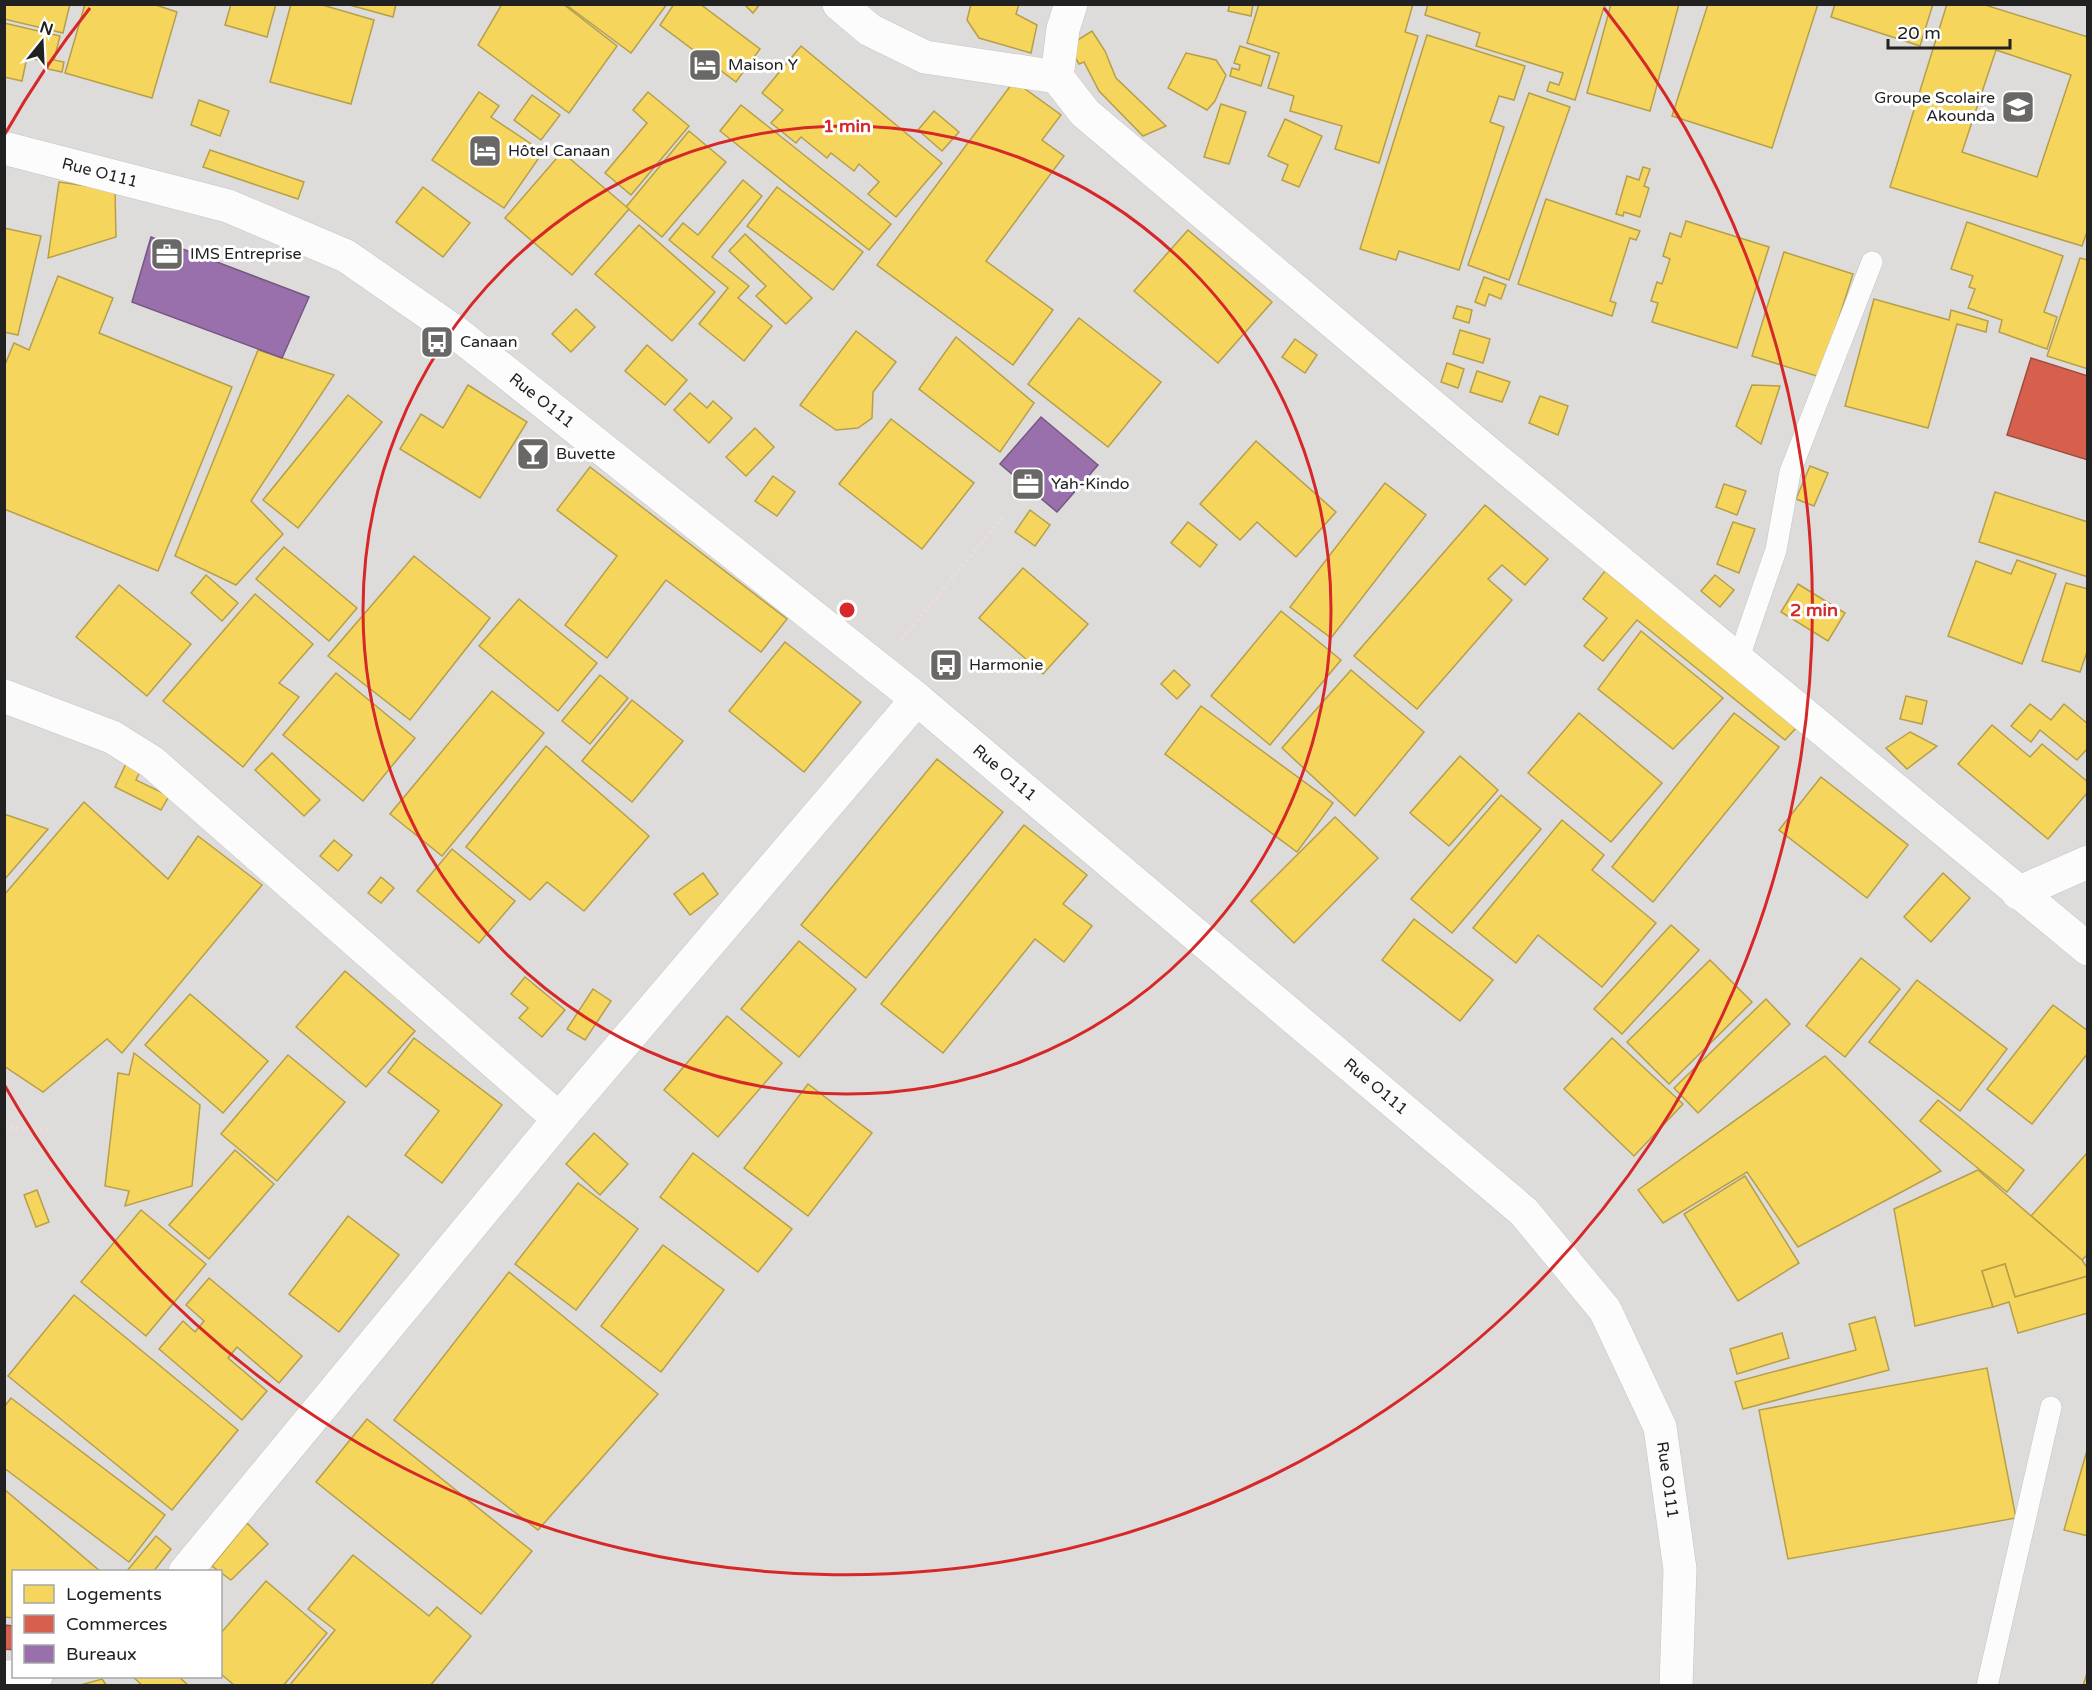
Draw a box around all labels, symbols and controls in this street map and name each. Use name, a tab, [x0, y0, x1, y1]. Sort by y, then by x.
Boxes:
north arrow	[12, 12, 72, 72]
scale bar	[1888, 12, 2010, 50]
text: N	[37, 17, 56, 40]
text: 20 m	[1897, 22, 1941, 44]
hotel icon: Maison Y	[687, 47, 723, 83]
place label: Maison Y	[728, 55, 798, 75]
place label: Groupe Scolaire Akounda	[1874, 88, 1995, 126]
school or university icon: Groupe Scolaire Akounda	[2000, 89, 2036, 125]
text: 1 min	[823, 115, 871, 137]
hotel icon: Hôtel Canaan	[467, 133, 503, 169]
place label: Hôtel Canaan	[508, 141, 610, 161]
street label: Rue O111	[60, 153, 140, 192]
office icon: IMS Entreprise	[149, 236, 185, 272]
place label: IMS Entreprise	[190, 244, 302, 264]
bus stop icon: Canaan	[419, 324, 455, 360]
place label: Canaan	[460, 332, 518, 352]
street label: Rue O111	[505, 369, 578, 433]
bar icon: Buvette	[515, 436, 551, 472]
place label: Buvette	[556, 444, 615, 464]
office icon: Yah-Kindo	[1010, 466, 1046, 502]
place label: Yah-Kindo	[1051, 474, 1129, 494]
text: 2 min	[1790, 599, 1838, 621]
centre of rings	[837, 600, 857, 620]
bus stop icon: Harmonie	[928, 647, 964, 683]
place label: Harmonie	[969, 655, 1043, 675]
street label: Rue O111	[968, 740, 1041, 806]
street label: Rue O111	[1340, 1054, 1412, 1119]
street label: Rue O111	[1652, 1440, 1683, 1520]
legend	[12, 1570, 222, 1678]
text: Logements	[66, 1583, 162, 1605]
text: Commerces	[66, 1613, 167, 1635]
text: Bureaux	[66, 1643, 137, 1665]

